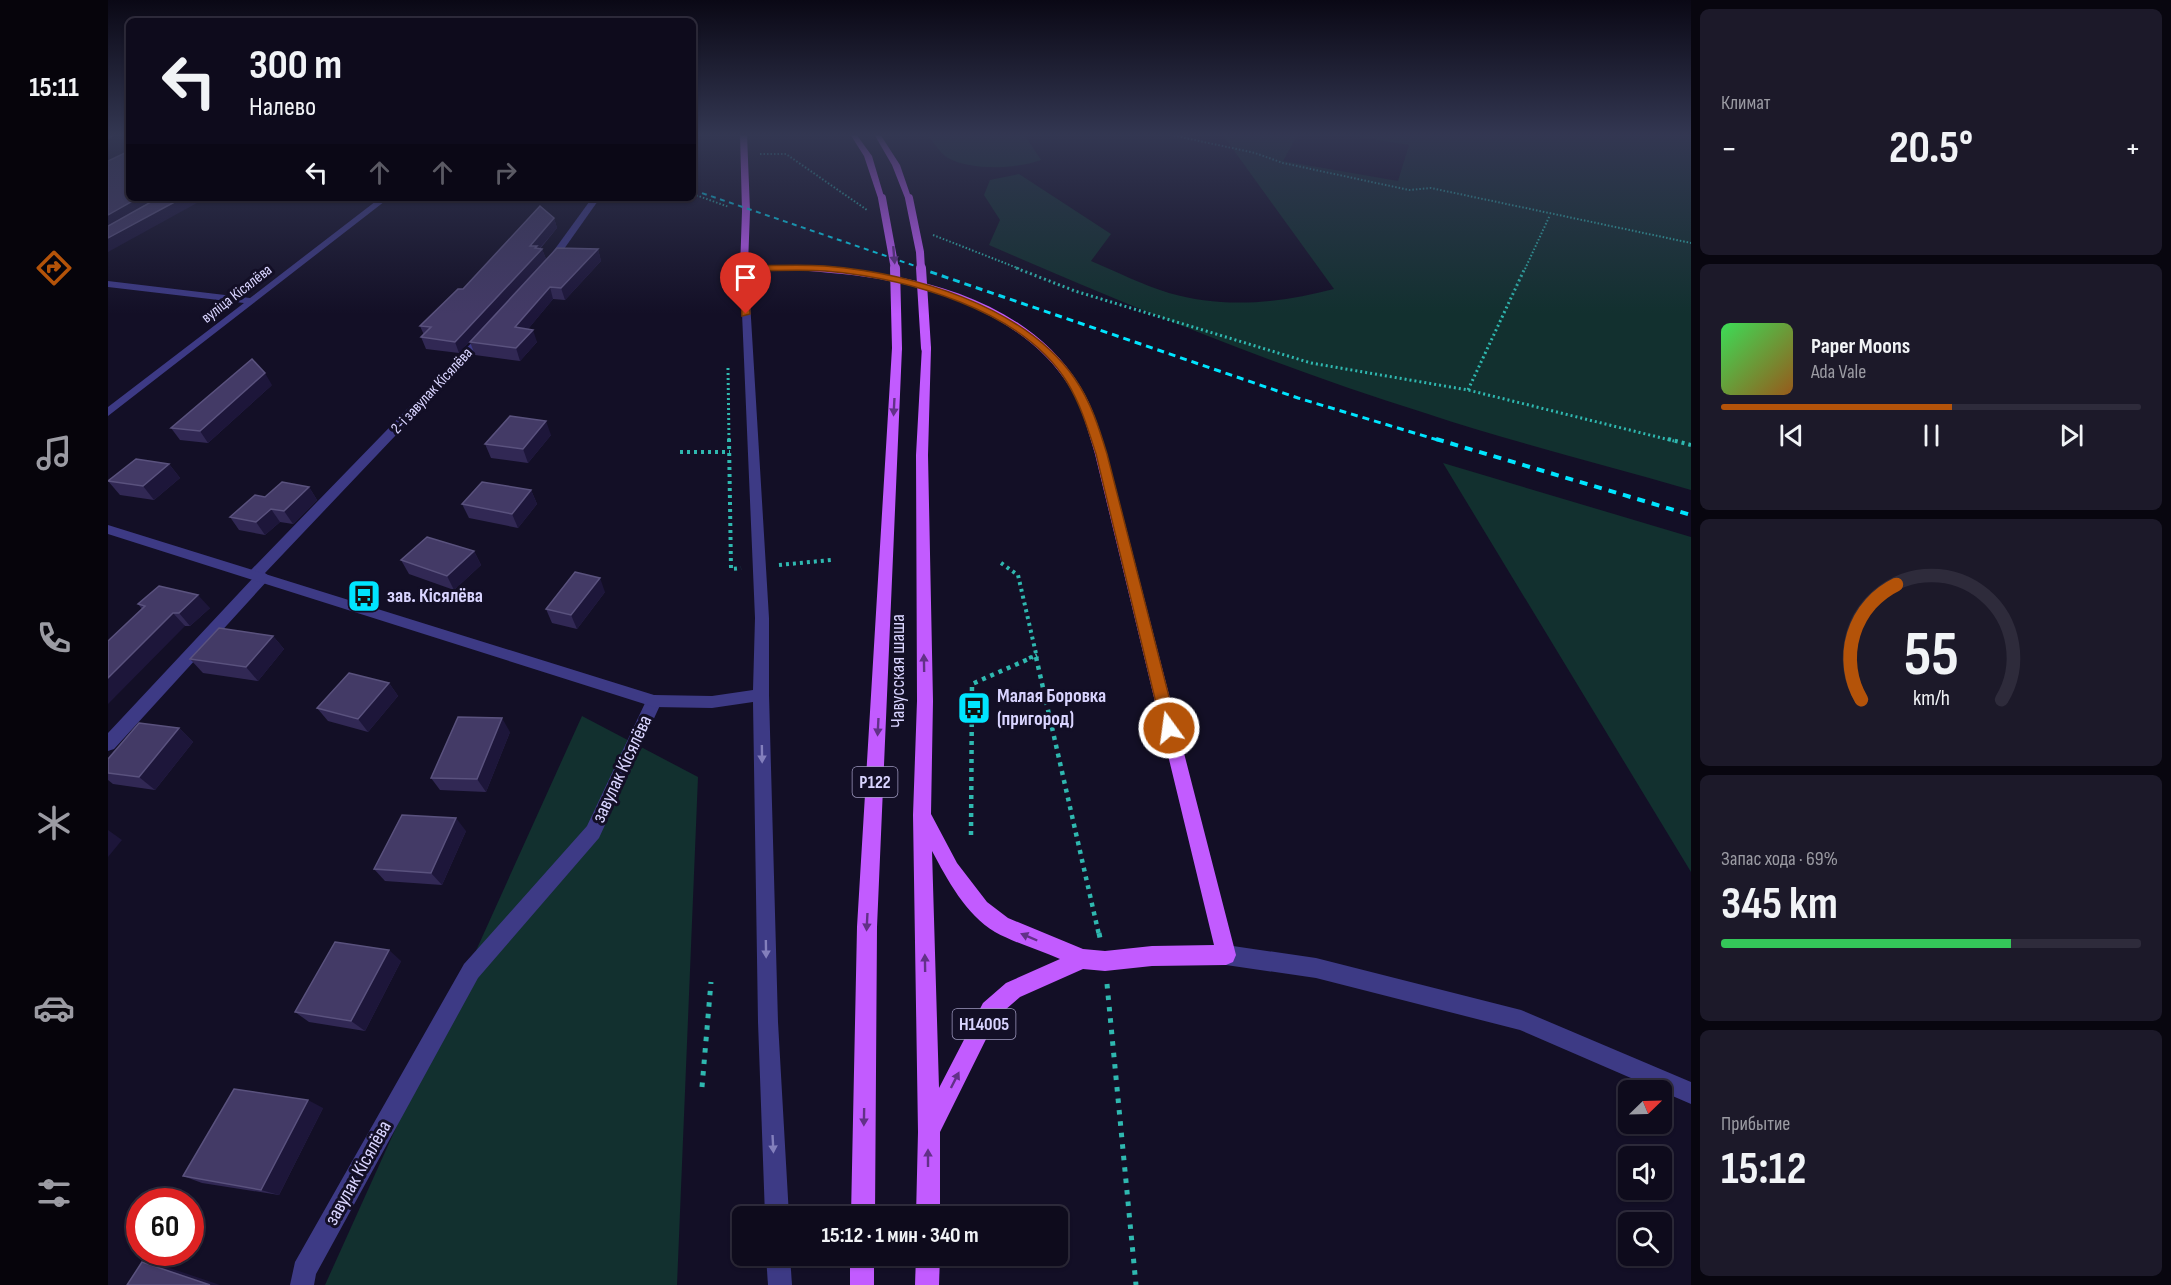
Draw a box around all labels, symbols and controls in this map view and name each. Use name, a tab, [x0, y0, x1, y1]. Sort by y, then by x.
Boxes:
text: 300 m	[249, 40, 342, 91]
icon: left	[150, 42, 228, 120]
text: 15:11	[29, 72, 79, 104]
text: Налево	[249, 91, 316, 123]
text: Климат	[1721, 91, 1771, 115]
text: 20.5°	[1889, 121, 1973, 176]
text: −	[1721, 129, 1737, 169]
text: +	[2125, 129, 2141, 169]
icon: left	[300, 156, 333, 189]
icon: ahead	[363, 156, 396, 189]
icon: ahead	[426, 156, 459, 189]
icon: right	[489, 156, 522, 189]
one-way arrow	[890, 246, 899, 265]
icon: directions	[33, 247, 75, 289]
pin	[720, 252, 771, 314]
street label: вуліца Кісялёва	[198, 261, 276, 327]
icon: arrive	[729, 261, 762, 294]
text: Paper Moons	[1811, 333, 1910, 360]
street label: 2-і завулак Кісялёва	[387, 344, 477, 438]
text: Ada Vale	[1811, 360, 1866, 384]
one-way arrow	[890, 397, 899, 416]
icon: previous	[1775, 419, 1808, 452]
icon: pause	[1915, 419, 1948, 452]
icon: next	[2055, 419, 2088, 452]
icon: music	[33, 432, 75, 474]
bus stop icon: зав. Кісялёва	[346, 578, 382, 614]
place label: зав. Кісялёва	[387, 584, 483, 608]
street label: Чавусская шаша	[886, 614, 910, 728]
icon: phone	[33, 617, 75, 659]
text: 55	[1904, 618, 1958, 693]
one-way arrow	[919, 654, 929, 673]
place label: Малая Боровка (пригород)	[997, 684, 1106, 731]
text: km/h	[1912, 686, 1950, 711]
bus stop icon: Малая Боровка (пригород)	[956, 690, 992, 726]
position arrow	[1137, 696, 1201, 760]
street label: завулак Кісялёва	[587, 711, 657, 827]
one-way arrow	[873, 718, 883, 737]
one-way arrow	[757, 744, 767, 763]
road number: Р122	[852, 767, 897, 797]
icon: climate	[33, 802, 75, 844]
text: Запас хода · 69%	[1721, 847, 1838, 871]
text: 345 km	[1721, 877, 1838, 932]
one-way arrow	[863, 913, 872, 932]
one-way arrow	[1020, 932, 1038, 941]
one-way arrow	[761, 939, 771, 958]
one-way arrow	[920, 954, 930, 973]
icon: car	[33, 987, 75, 1029]
road number: Н14005	[952, 1009, 1016, 1039]
one-way arrow	[950, 1071, 960, 1088]
north arrow	[1618, 1080, 1672, 1134]
map controls	[1618, 1080, 1672, 1266]
one-way arrow	[859, 1108, 869, 1127]
text: Прибытие	[1721, 1112, 1790, 1136]
street label: завулак Кісялёва	[319, 1116, 397, 1230]
one-way arrow	[769, 1134, 778, 1153]
text: 15:12	[1721, 1142, 1806, 1197]
button: sound	[1618, 1146, 1672, 1200]
one-way arrow	[923, 1149, 933, 1168]
icon: filters	[33, 1172, 75, 1214]
speed limit sign: 60	[126, 1188, 204, 1266]
button: search	[1618, 1212, 1672, 1266]
text: 15:12 · 1 мин · 340 m	[821, 1222, 979, 1249]

